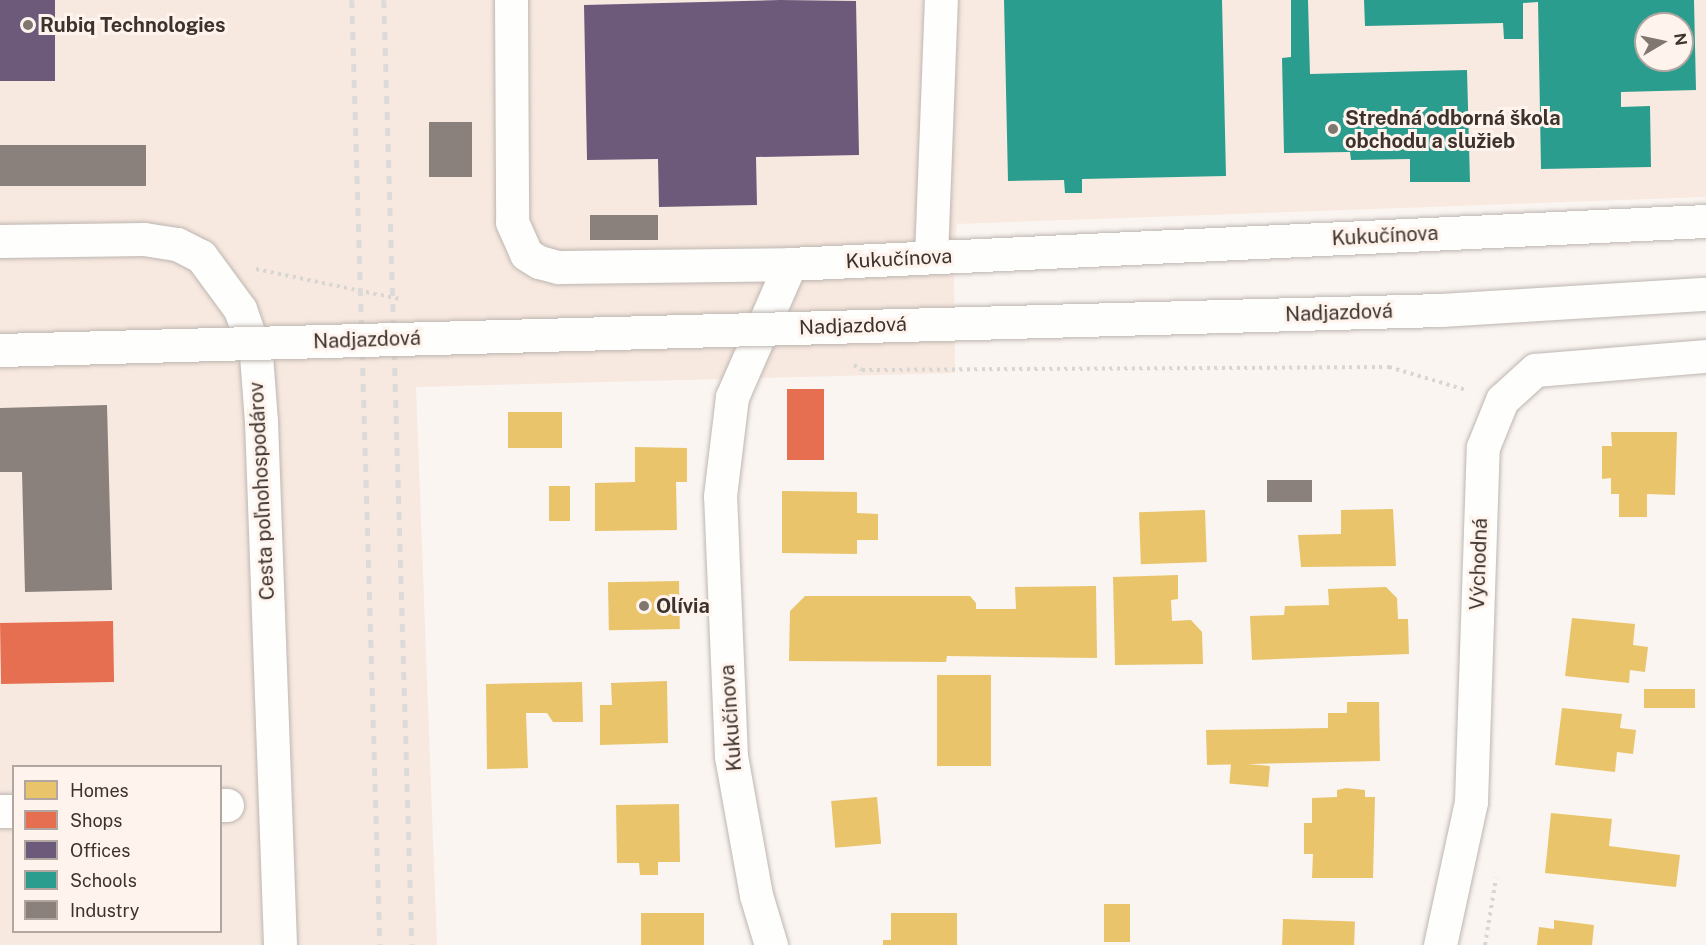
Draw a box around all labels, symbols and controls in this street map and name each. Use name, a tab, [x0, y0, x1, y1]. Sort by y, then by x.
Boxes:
north arrow	[1634, 12, 1694, 72]
place label: Rubiq Technologies	[40, 13, 226, 37]
marker: Rubiq Technologies	[21, 18, 35, 32]
text: N	[1670, 32, 1691, 47]
place label: Stredná odborná škola obchodu a služieb	[1345, 106, 1561, 153]
marker: Stredná odborná škola obchodu a služieb	[1326, 122, 1340, 136]
street label: Kukučínova	[1331, 221, 1439, 251]
street label: Kukučínova	[845, 244, 953, 274]
street label: Nadjazdová	[1285, 299, 1393, 327]
street label: Nadjazdová	[799, 312, 907, 340]
street label: Nadjazdová	[313, 326, 421, 354]
street label: Cesta poľnohospodárov	[244, 381, 280, 601]
street label: Východná	[1465, 518, 1493, 610]
place label: Olívia	[656, 594, 710, 618]
marker: Olívia	[637, 599, 651, 613]
street label: Kukučínova	[715, 664, 747, 772]
legend	[12, 765, 222, 933]
text: Homes	[70, 780, 129, 801]
text: Shops	[70, 810, 122, 831]
text: Offices	[70, 840, 130, 861]
text: Schools	[70, 870, 137, 891]
text: Industry	[70, 900, 139, 921]

